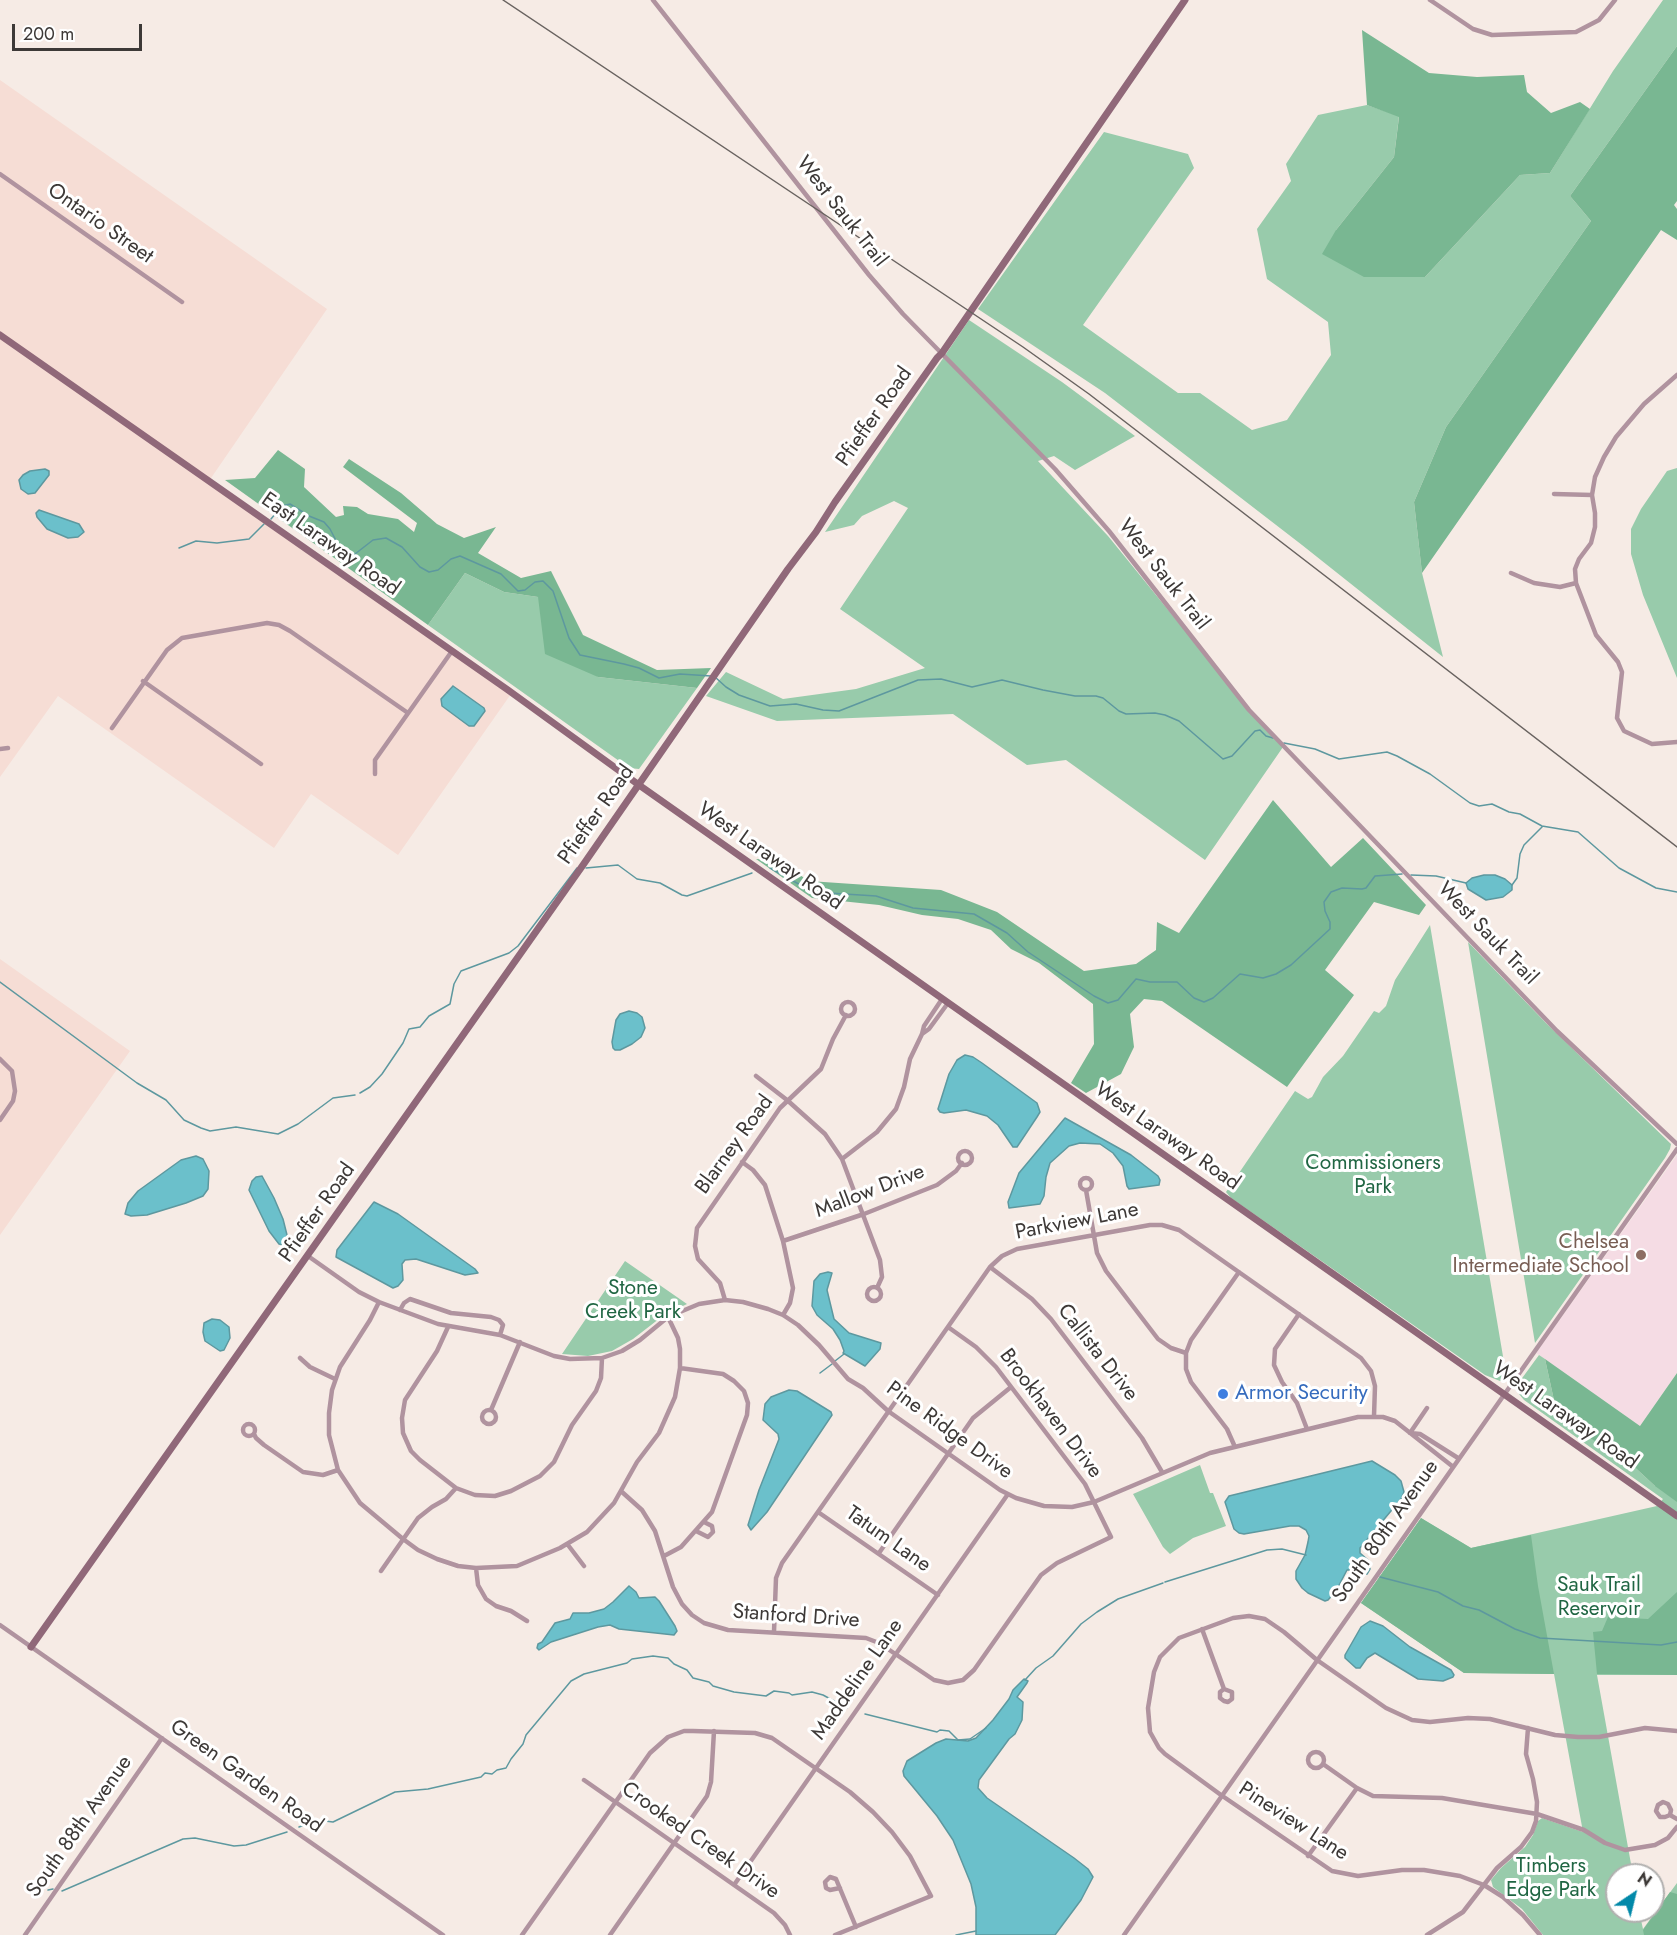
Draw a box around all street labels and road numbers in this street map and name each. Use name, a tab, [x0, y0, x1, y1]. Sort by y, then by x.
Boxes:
street label: West Sauk Trail	[790, 152, 892, 272]
street label: Ontario Street	[42, 178, 158, 270]
street label: Pfieffer Road	[832, 363, 918, 471]
street label: East Laraway Road	[256, 488, 404, 602]
street label: West Sauk Trail	[1112, 515, 1214, 635]
street label: Pfieffer Road	[554, 761, 640, 869]
street label: West Laraway Road	[692, 797, 848, 917]
street label: West Sauk Trail	[1432, 877, 1542, 991]
street label: West Laraway Road	[1089, 1077, 1245, 1197]
street label: Blarney Road	[691, 1091, 779, 1199]
street label: Pfieffer Road	[275, 1159, 361, 1267]
street label: Mallow Drive	[812, 1160, 928, 1224]
street label: Parkview Lane	[1013, 1198, 1141, 1246]
street label: Callista Drive	[1051, 1299, 1143, 1407]
street label: Brookhaven Drive	[993, 1344, 1107, 1484]
street label: West Laraway Road	[1487, 1356, 1643, 1476]
street label: Pine Ridge Drive	[881, 1377, 1017, 1485]
street label: South 80th Avenue	[1327, 1456, 1445, 1608]
street label: Tatum Lane	[841, 1502, 935, 1578]
street label: Stanford Drive	[732, 1600, 860, 1634]
street label: Maddeline Lane	[807, 1615, 909, 1745]
street label: Green Garden Road	[165, 1715, 327, 1839]
street label: South 88th Avenue	[22, 1751, 138, 1903]
street label: Crooked Creek Drive	[616, 1777, 784, 1905]
street label: Pineview Lane	[1233, 1777, 1353, 1867]

